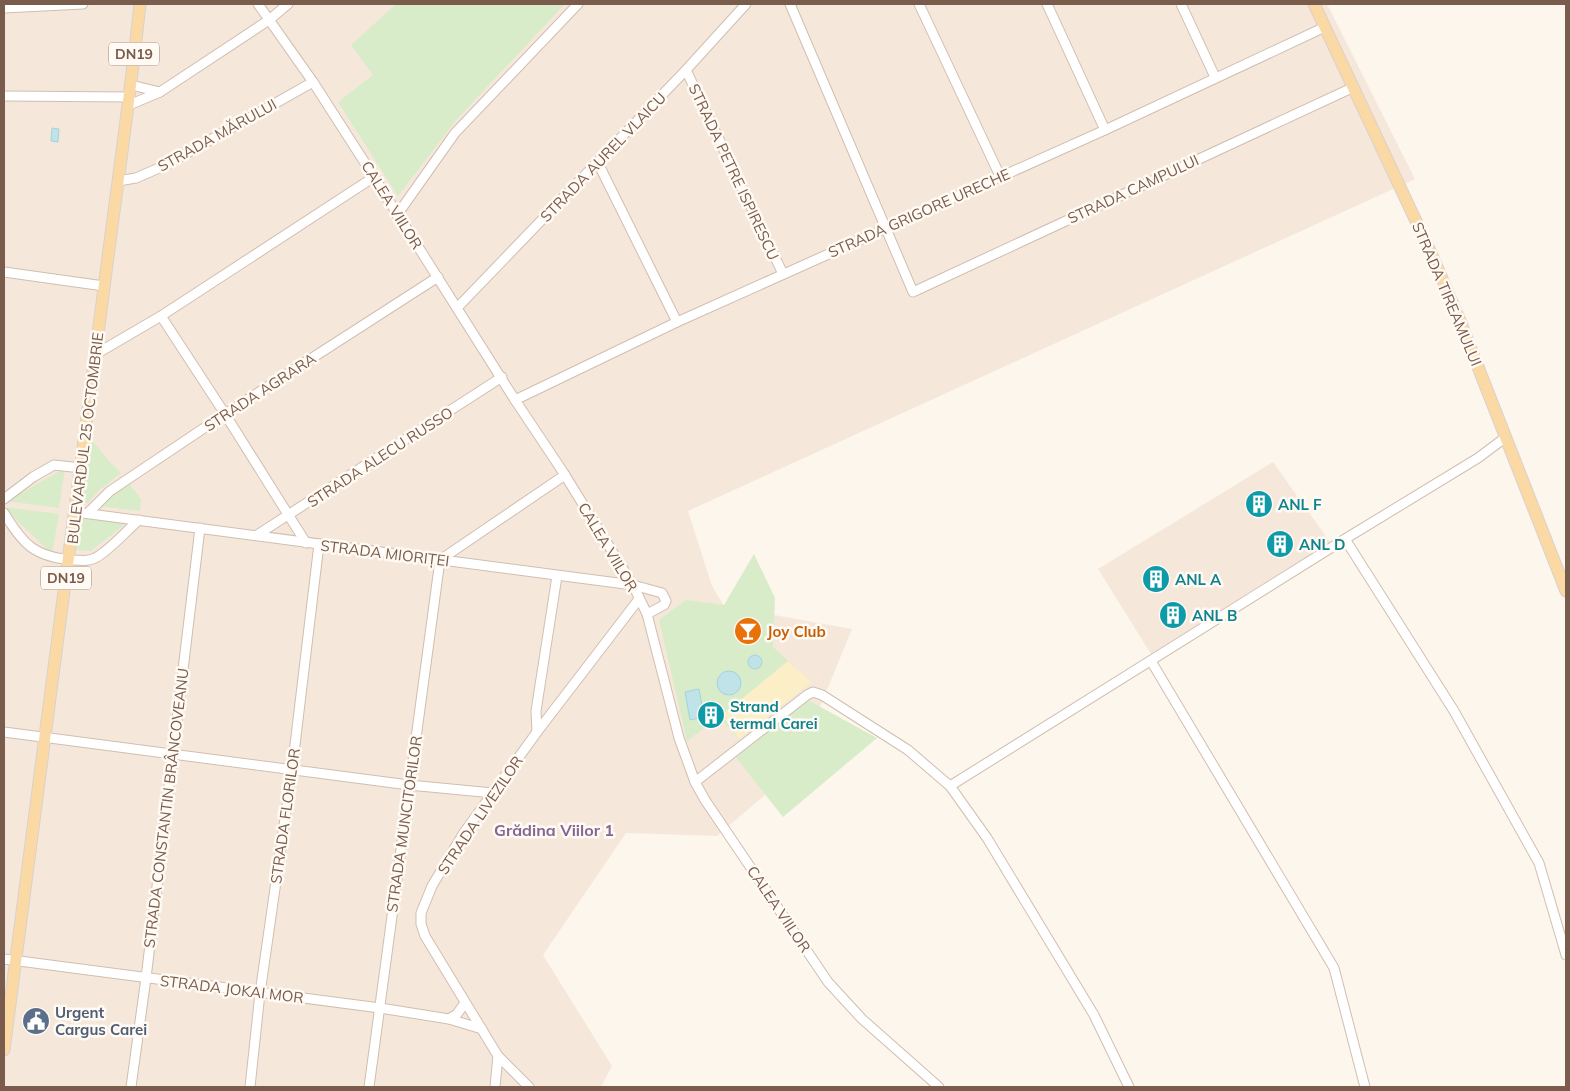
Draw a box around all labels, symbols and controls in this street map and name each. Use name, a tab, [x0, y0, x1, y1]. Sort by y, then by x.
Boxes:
road number: DN19	[109, 42, 159, 66]
street label: STRADA PETRE ISPIRESCU	[685, 81, 783, 263]
street label: STRADA AUREL VLAICU	[536, 88, 670, 226]
street label: STRADA MĂRULUI	[154, 94, 280, 176]
street label: STRADA CAMPULUI	[1064, 150, 1202, 228]
street label: CALEA VIILOR	[357, 157, 427, 253]
street label: STRADA GRIGORE URECHE	[825, 164, 1013, 262]
street label: STRADA TIREAMULUI	[1408, 219, 1486, 369]
street label: BULEVARDUL 25 OCTOMBRIE	[63, 331, 107, 545]
street label: STRADA AGRARA	[200, 349, 320, 435]
street label: STRADA ALECU RUSSO	[304, 403, 456, 511]
building icon: ANL F	[1244, 489, 1274, 519]
place label: ANL F	[1278, 495, 1322, 514]
street label: CALEA VIILOR	[574, 499, 642, 595]
building icon: ANL D	[1265, 529, 1295, 559]
place label: ANL D	[1299, 535, 1346, 554]
street label: STRADA MIORIȚEI	[319, 536, 451, 570]
building icon: ANL A	[1141, 564, 1171, 594]
road number: DN19	[41, 566, 91, 590]
place label: ANL A	[1175, 570, 1222, 589]
building icon: ANL B	[1158, 600, 1188, 630]
place label: ANL B	[1192, 606, 1237, 625]
bar icon: Joy Club	[733, 616, 763, 646]
place label: Joy Club	[767, 622, 826, 641]
street label: STRADA CONSTANTIN BRÂNCOVEANU	[139, 667, 193, 949]
place label: Strand termal Carei	[730, 697, 818, 733]
building icon: Strand termal Carei	[696, 700, 726, 730]
street label: STRADA MUNCITORILOR	[382, 734, 426, 914]
street label: STRADA FLORILOR	[266, 747, 304, 885]
street label: STRADA LIVEZILOR	[433, 752, 527, 878]
district label: Grădina Viilor 1	[494, 820, 614, 840]
street label: CALEA VIILOR	[743, 862, 815, 956]
street label: STRADA JOKAI MOR	[159, 971, 305, 1007]
place label: Urgent Cargus Carei	[55, 1003, 147, 1039]
public building icon: Urgent Cargus Carei	[21, 1006, 51, 1036]

